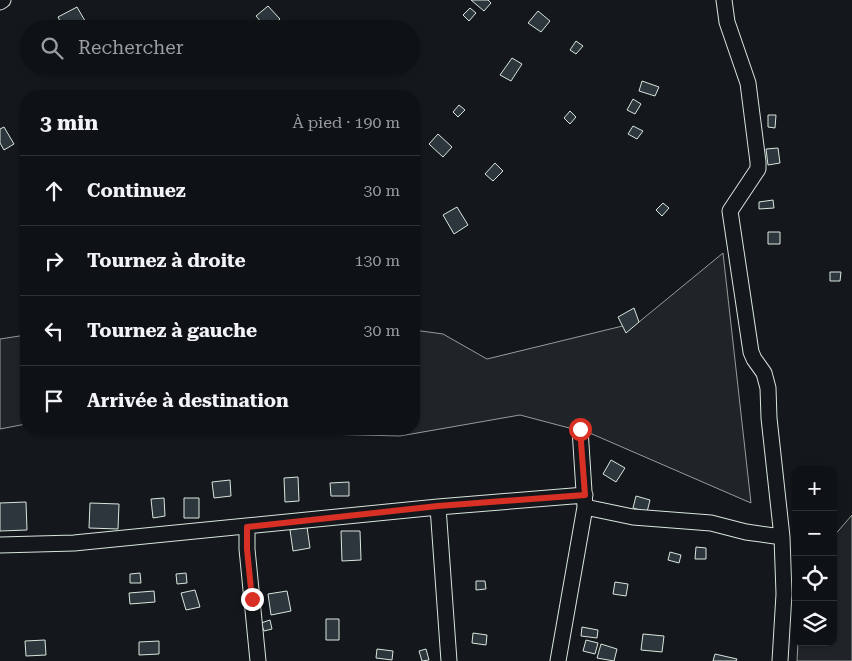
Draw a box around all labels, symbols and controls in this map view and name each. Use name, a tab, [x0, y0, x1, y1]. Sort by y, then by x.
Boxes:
search box	[20, 20, 420, 75]
icon: search	[38, 34, 66, 62]
text: Rechercher	[78, 36, 184, 59]
text: 3 min	[40, 111, 98, 135]
text: À pied · 190 m	[292, 113, 400, 132]
icon: ahead	[40, 177, 68, 205]
text: Continuez	[87, 179, 186, 202]
text: 30 m	[363, 181, 400, 200]
icon: right	[40, 247, 68, 275]
text: Tournez à droite	[87, 249, 246, 272]
text: 130 m	[354, 251, 400, 270]
icon: left	[40, 317, 68, 345]
text: Tournez à gauche	[87, 319, 257, 342]
text: 30 m	[363, 321, 400, 340]
icon: arrive	[40, 387, 68, 415]
text: Arrivée à destination	[87, 389, 289, 412]
route start	[569, 418, 592, 441]
map controls	[792, 466, 837, 646]
button: +	[792, 466, 837, 511]
button: −	[792, 511, 837, 556]
button: locate	[792, 556, 837, 601]
route end	[241, 588, 264, 611]
button: layers	[792, 601, 837, 646]

